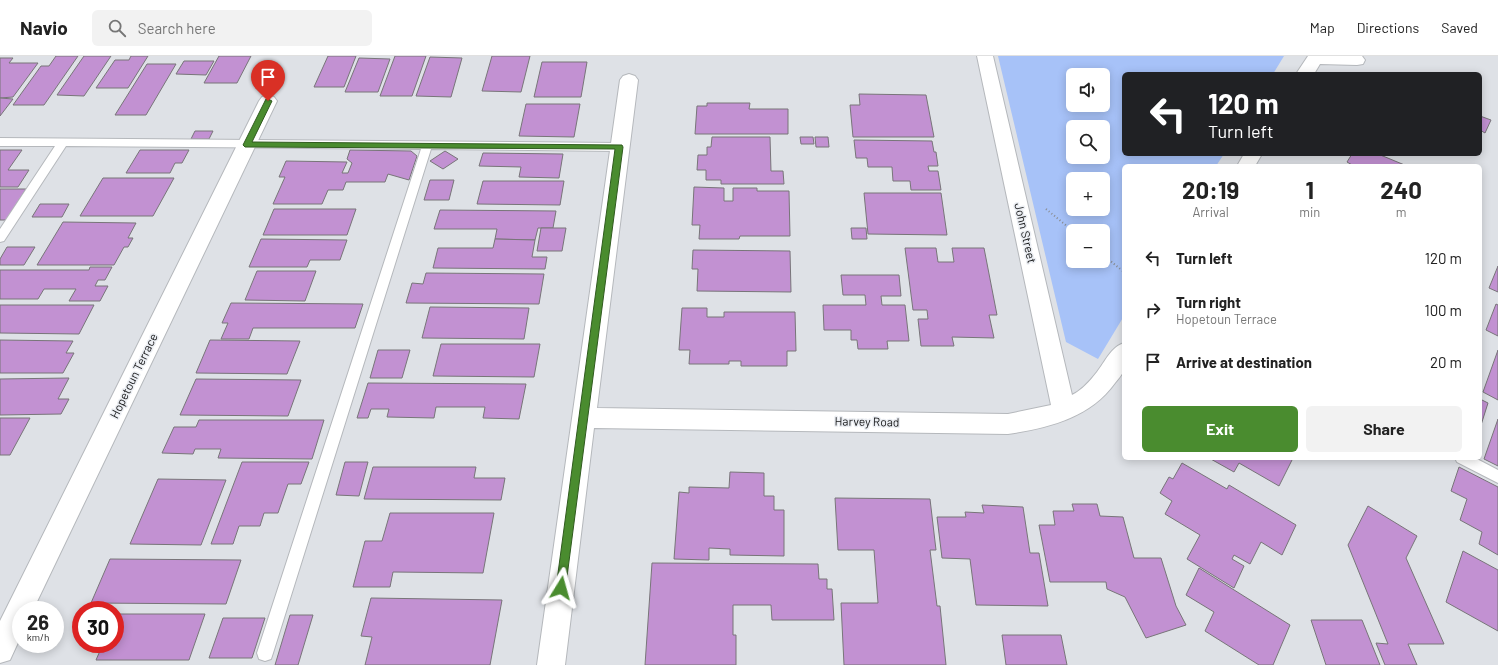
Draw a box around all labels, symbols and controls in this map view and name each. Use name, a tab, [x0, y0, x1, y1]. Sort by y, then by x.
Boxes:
search box	[92, 10, 372, 46]
text: Navio	[20, 16, 68, 39]
icon: search	[106, 17, 128, 39]
text: Search here	[138, 19, 216, 37]
text: Map	[1310, 19, 1335, 36]
text: Directions	[1357, 19, 1419, 36]
text: Saved	[1441, 19, 1478, 36]
pin	[251, 60, 285, 101]
icon: arrive	[257, 66, 279, 88]
map controls	[1066, 68, 1110, 268]
button: sound	[1066, 68, 1110, 112]
text: 120 m	[1208, 86, 1279, 120]
icon: left	[1142, 88, 1194, 140]
button: search	[1066, 120, 1110, 164]
text: Turn left	[1208, 120, 1274, 142]
button: +	[1066, 172, 1110, 216]
text: 20:19	[1182, 175, 1239, 204]
text: 1	[1305, 175, 1314, 204]
text: 240	[1380, 175, 1422, 204]
street label: John Street	[1012, 201, 1040, 264]
text: Arrival	[1192, 204, 1229, 220]
text: min	[1299, 204, 1320, 220]
text: m	[1396, 204, 1406, 220]
button: −	[1066, 224, 1110, 268]
icon: left	[1142, 247, 1164, 269]
text: Turn left	[1176, 249, 1232, 267]
text: 120 m	[1425, 249, 1462, 267]
text: Turn right	[1176, 293, 1241, 311]
icon: right	[1142, 299, 1164, 321]
text: 100 m	[1424, 301, 1462, 319]
text: Hopetoun Terrace	[1176, 311, 1277, 327]
street label: Hopetoun Terrace	[106, 331, 160, 420]
icon: arrive	[1142, 351, 1164, 373]
text: Arrive at destination	[1176, 353, 1312, 371]
text: 20 m	[1430, 353, 1462, 371]
button: Exit	[1142, 406, 1298, 452]
button: Share	[1306, 406, 1462, 452]
street label: Harvey Road	[834, 413, 900, 429]
position arrow	[540, 567, 582, 609]
speed limit sign: 30	[72, 601, 124, 653]
text: 26	[27, 610, 49, 634]
text: km/h	[27, 631, 49, 643]

